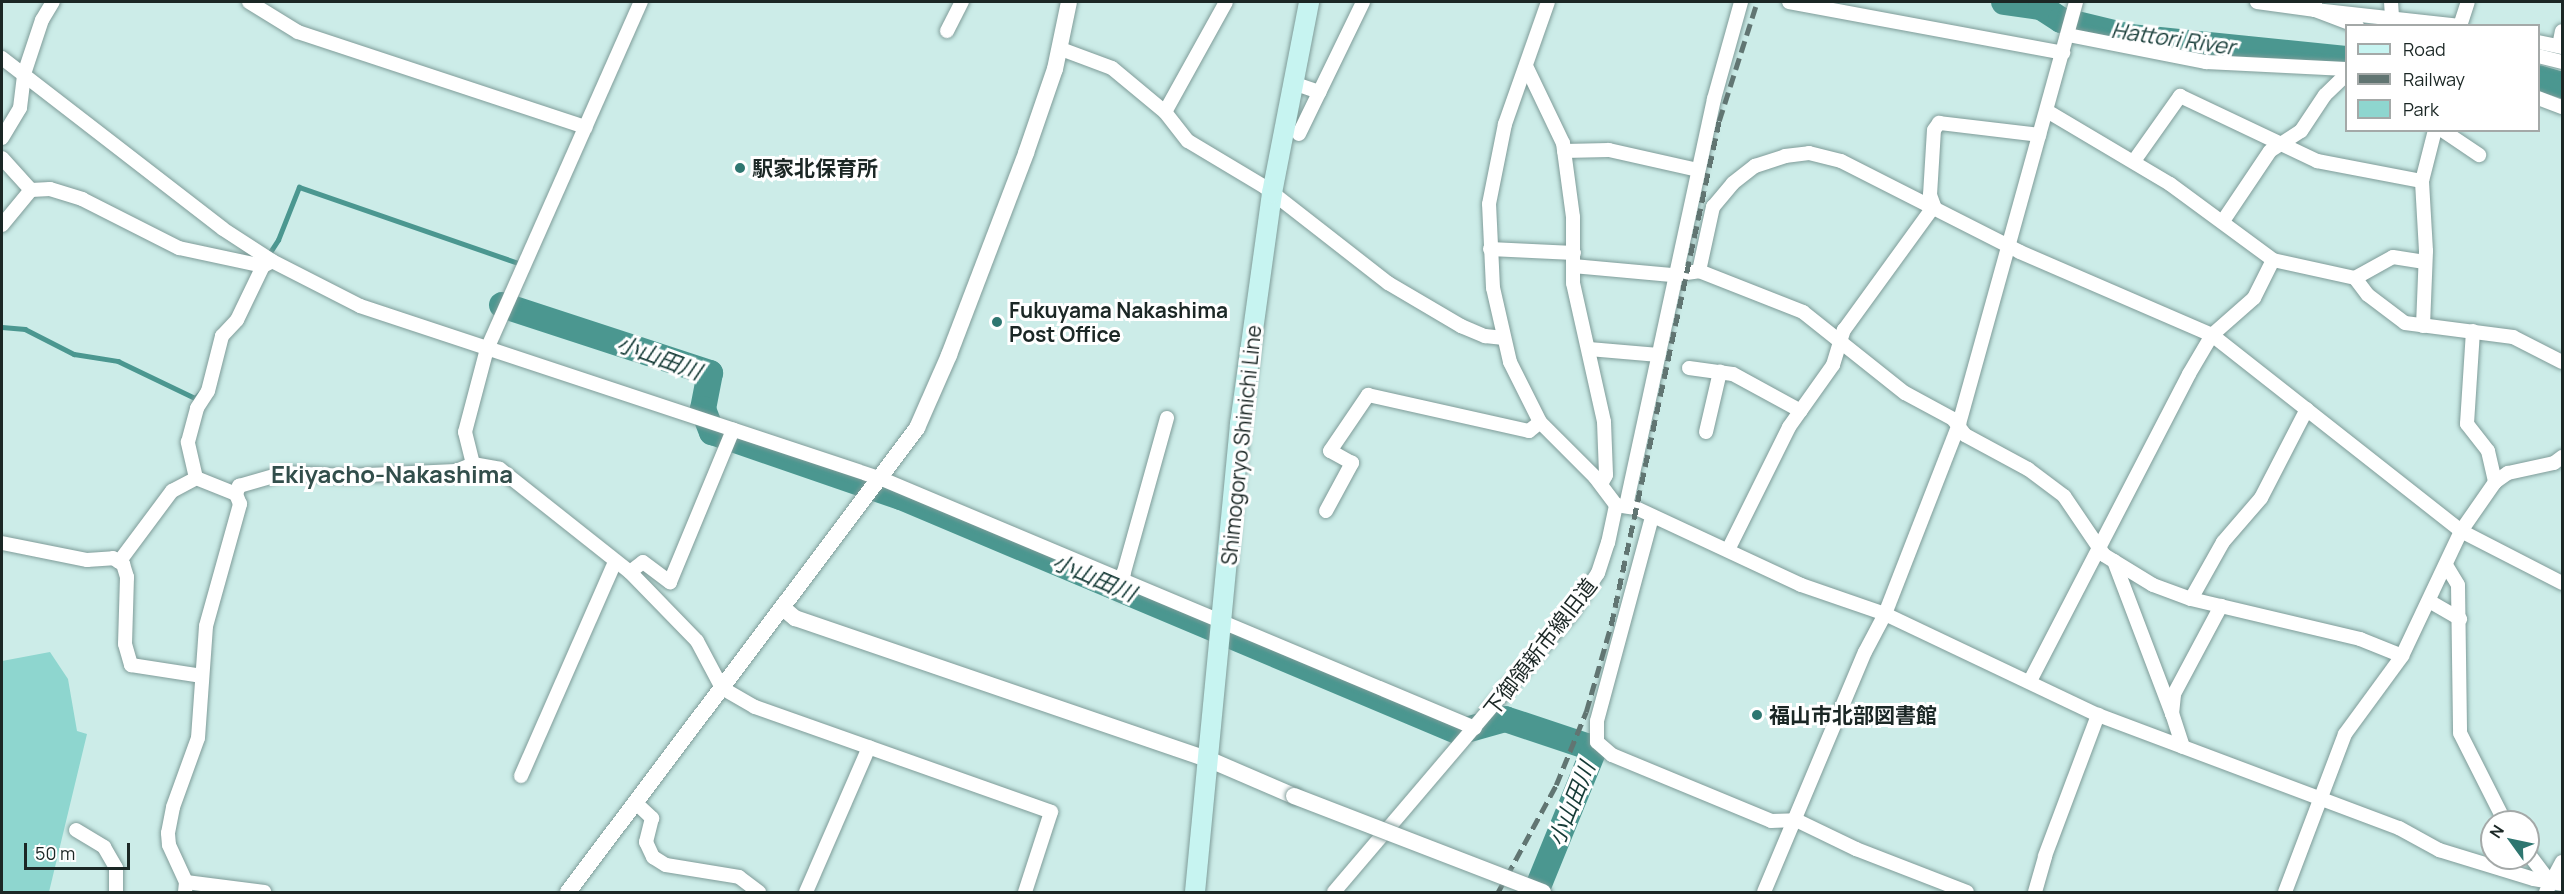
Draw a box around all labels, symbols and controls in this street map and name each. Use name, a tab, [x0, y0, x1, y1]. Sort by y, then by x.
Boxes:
water label: Hattori River	[2109, 17, 2237, 61]
legend	[2345, 24, 2540, 132]
text: Road	[2403, 37, 2446, 61]
text: Railway	[2403, 67, 2465, 91]
text: Park	[2403, 97, 2439, 121]
place label: 駅家北保育所	[752, 155, 878, 181]
marker: 駅家北保育所	[733, 161, 747, 175]
place label: Fukuyama Nakashima Post Office	[1009, 297, 1228, 347]
marker: Fukuyama Nakashima Post Office	[990, 315, 1004, 329]
street label: Shimogoryo Shinichi Line	[1216, 324, 1266, 566]
water label: 小山田川	[613, 331, 705, 385]
district label: Ekiyacho-Nakashima	[271, 460, 513, 488]
water label: 小山田川	[1048, 549, 1140, 607]
street label: 下御領新市線旧道	[1478, 573, 1602, 721]
place label: 福山市北部図書館	[1769, 702, 1937, 728]
marker: 福山市北部図書館	[1750, 708, 1764, 722]
water label: 小山田川	[1543, 758, 1601, 850]
north arrow	[2480, 810, 2540, 870]
text: N	[2484, 820, 2509, 842]
scale bar	[27, 831, 134, 869]
text: 50 m	[35, 841, 75, 865]

